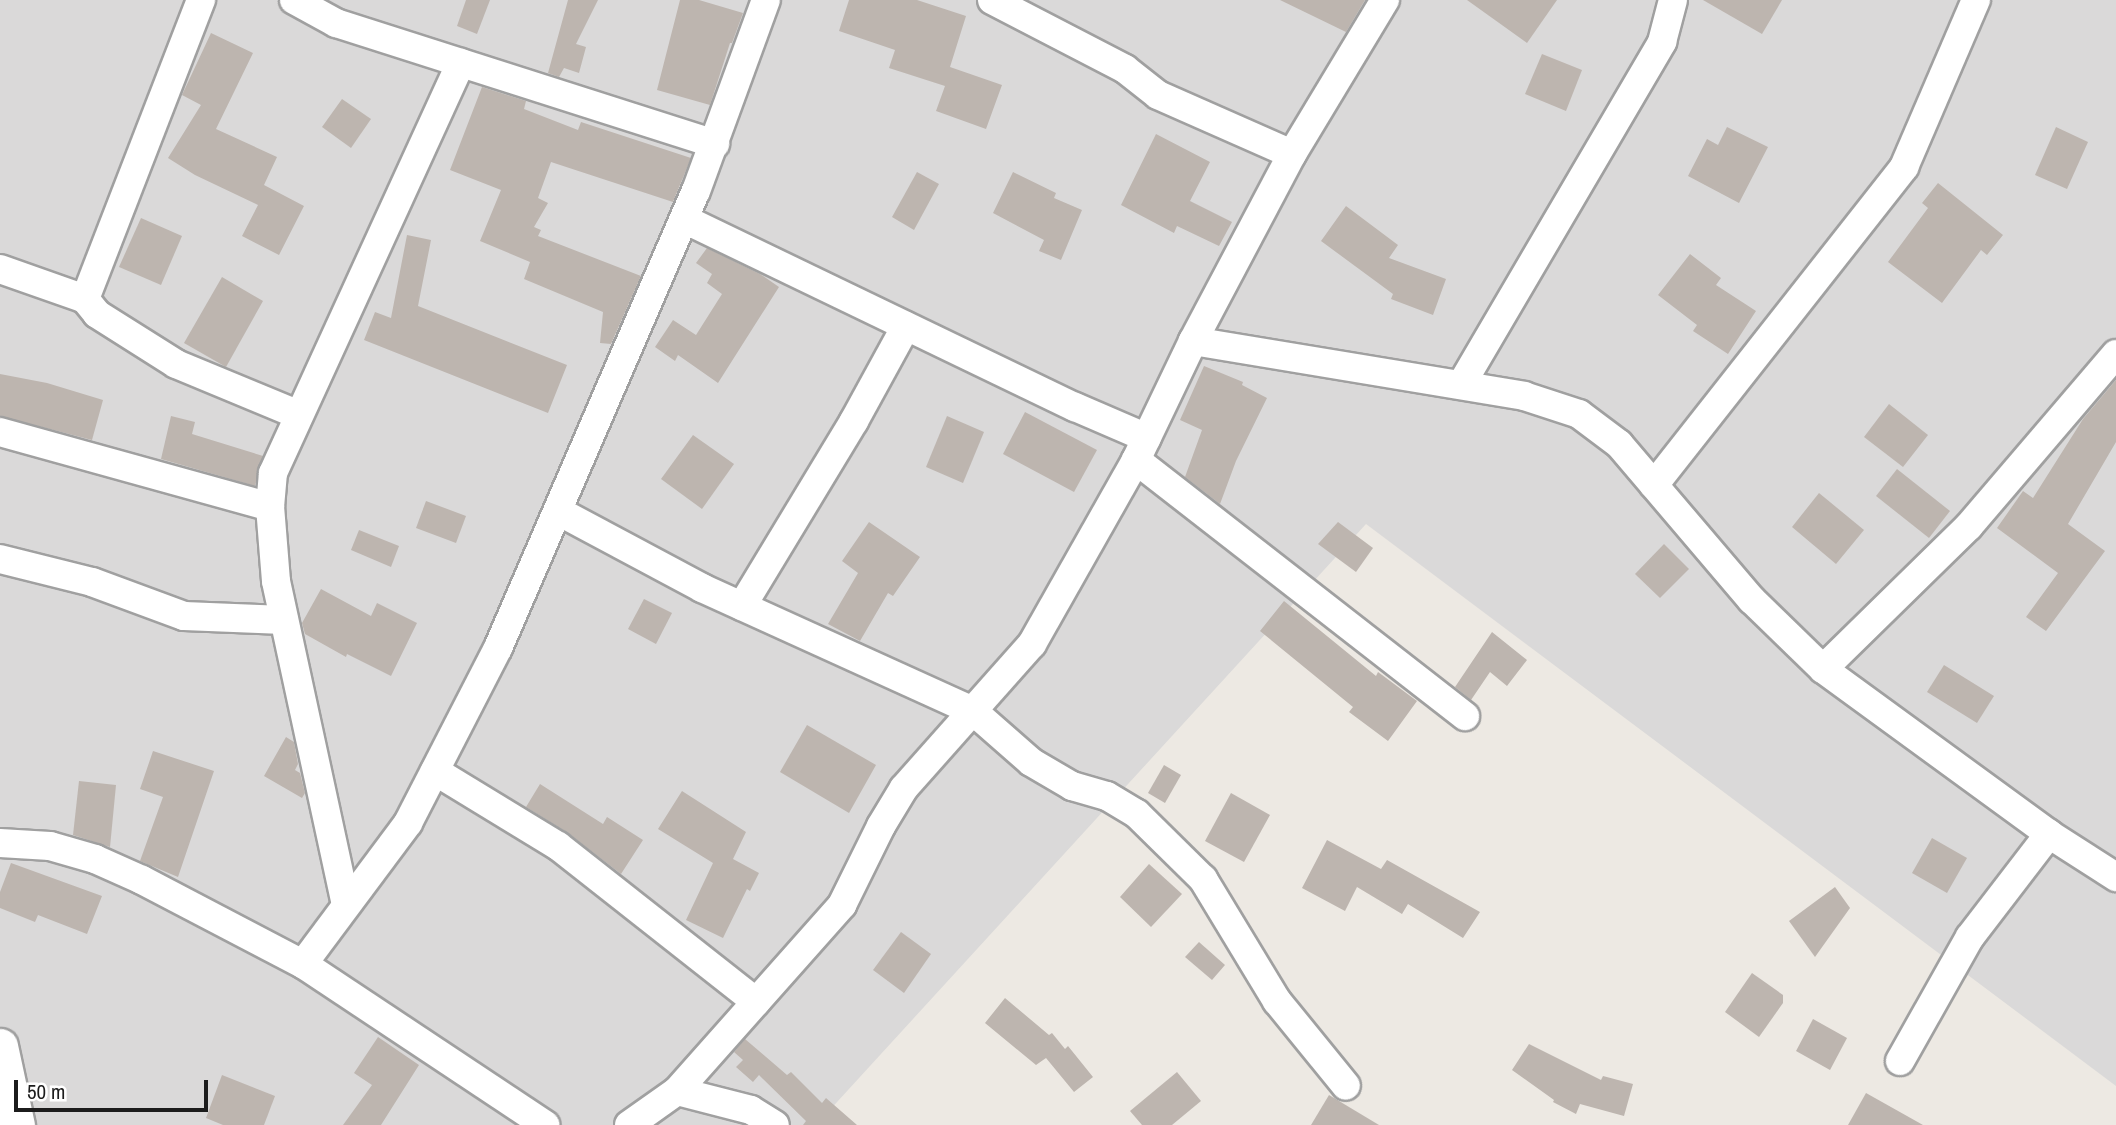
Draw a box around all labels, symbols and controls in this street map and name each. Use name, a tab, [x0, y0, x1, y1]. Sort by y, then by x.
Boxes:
scale bar	[18, 1066, 212, 1110]
text: 50 m	[27, 1077, 65, 1106]

